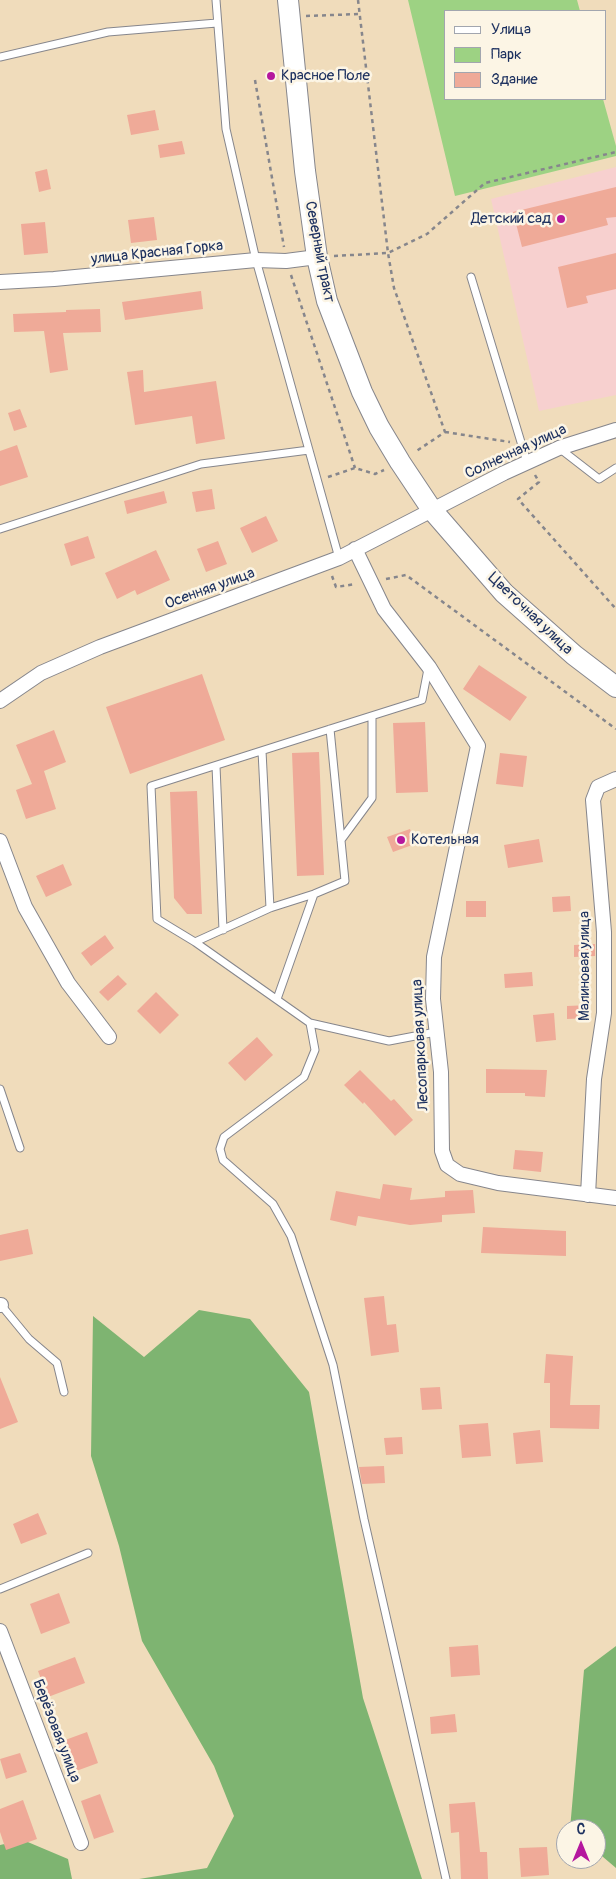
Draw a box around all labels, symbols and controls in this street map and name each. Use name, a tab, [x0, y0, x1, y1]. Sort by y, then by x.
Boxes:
legend	[444, 10, 606, 100]
text: Улица	[491, 20, 531, 39]
text: Парк	[491, 45, 522, 64]
place label: Красное Поле	[281, 67, 370, 85]
marker: Красное Поле	[265, 70, 277, 82]
text: Здание	[491, 70, 538, 89]
street label: Северный тракт	[300, 200, 338, 304]
place label: Детский сад	[471, 210, 551, 228]
marker: Детский сад	[555, 213, 567, 225]
street label: улица Красная Горка	[90, 237, 224, 269]
street label: Солнечная улица	[462, 421, 570, 483]
street label: Осенняя улица	[163, 564, 257, 614]
street label: Цветочная улица	[484, 569, 576, 659]
place label: Котельная	[411, 831, 479, 849]
marker: Котельная	[395, 834, 407, 846]
street label: Малиновая улица	[576, 911, 594, 1021]
street label: Лесопарковая улица	[409, 979, 433, 1111]
street label: Берёзовая улица	[28, 1677, 84, 1785]
north arrow	[556, 1819, 606, 1869]
text: С	[577, 1821, 585, 1838]

